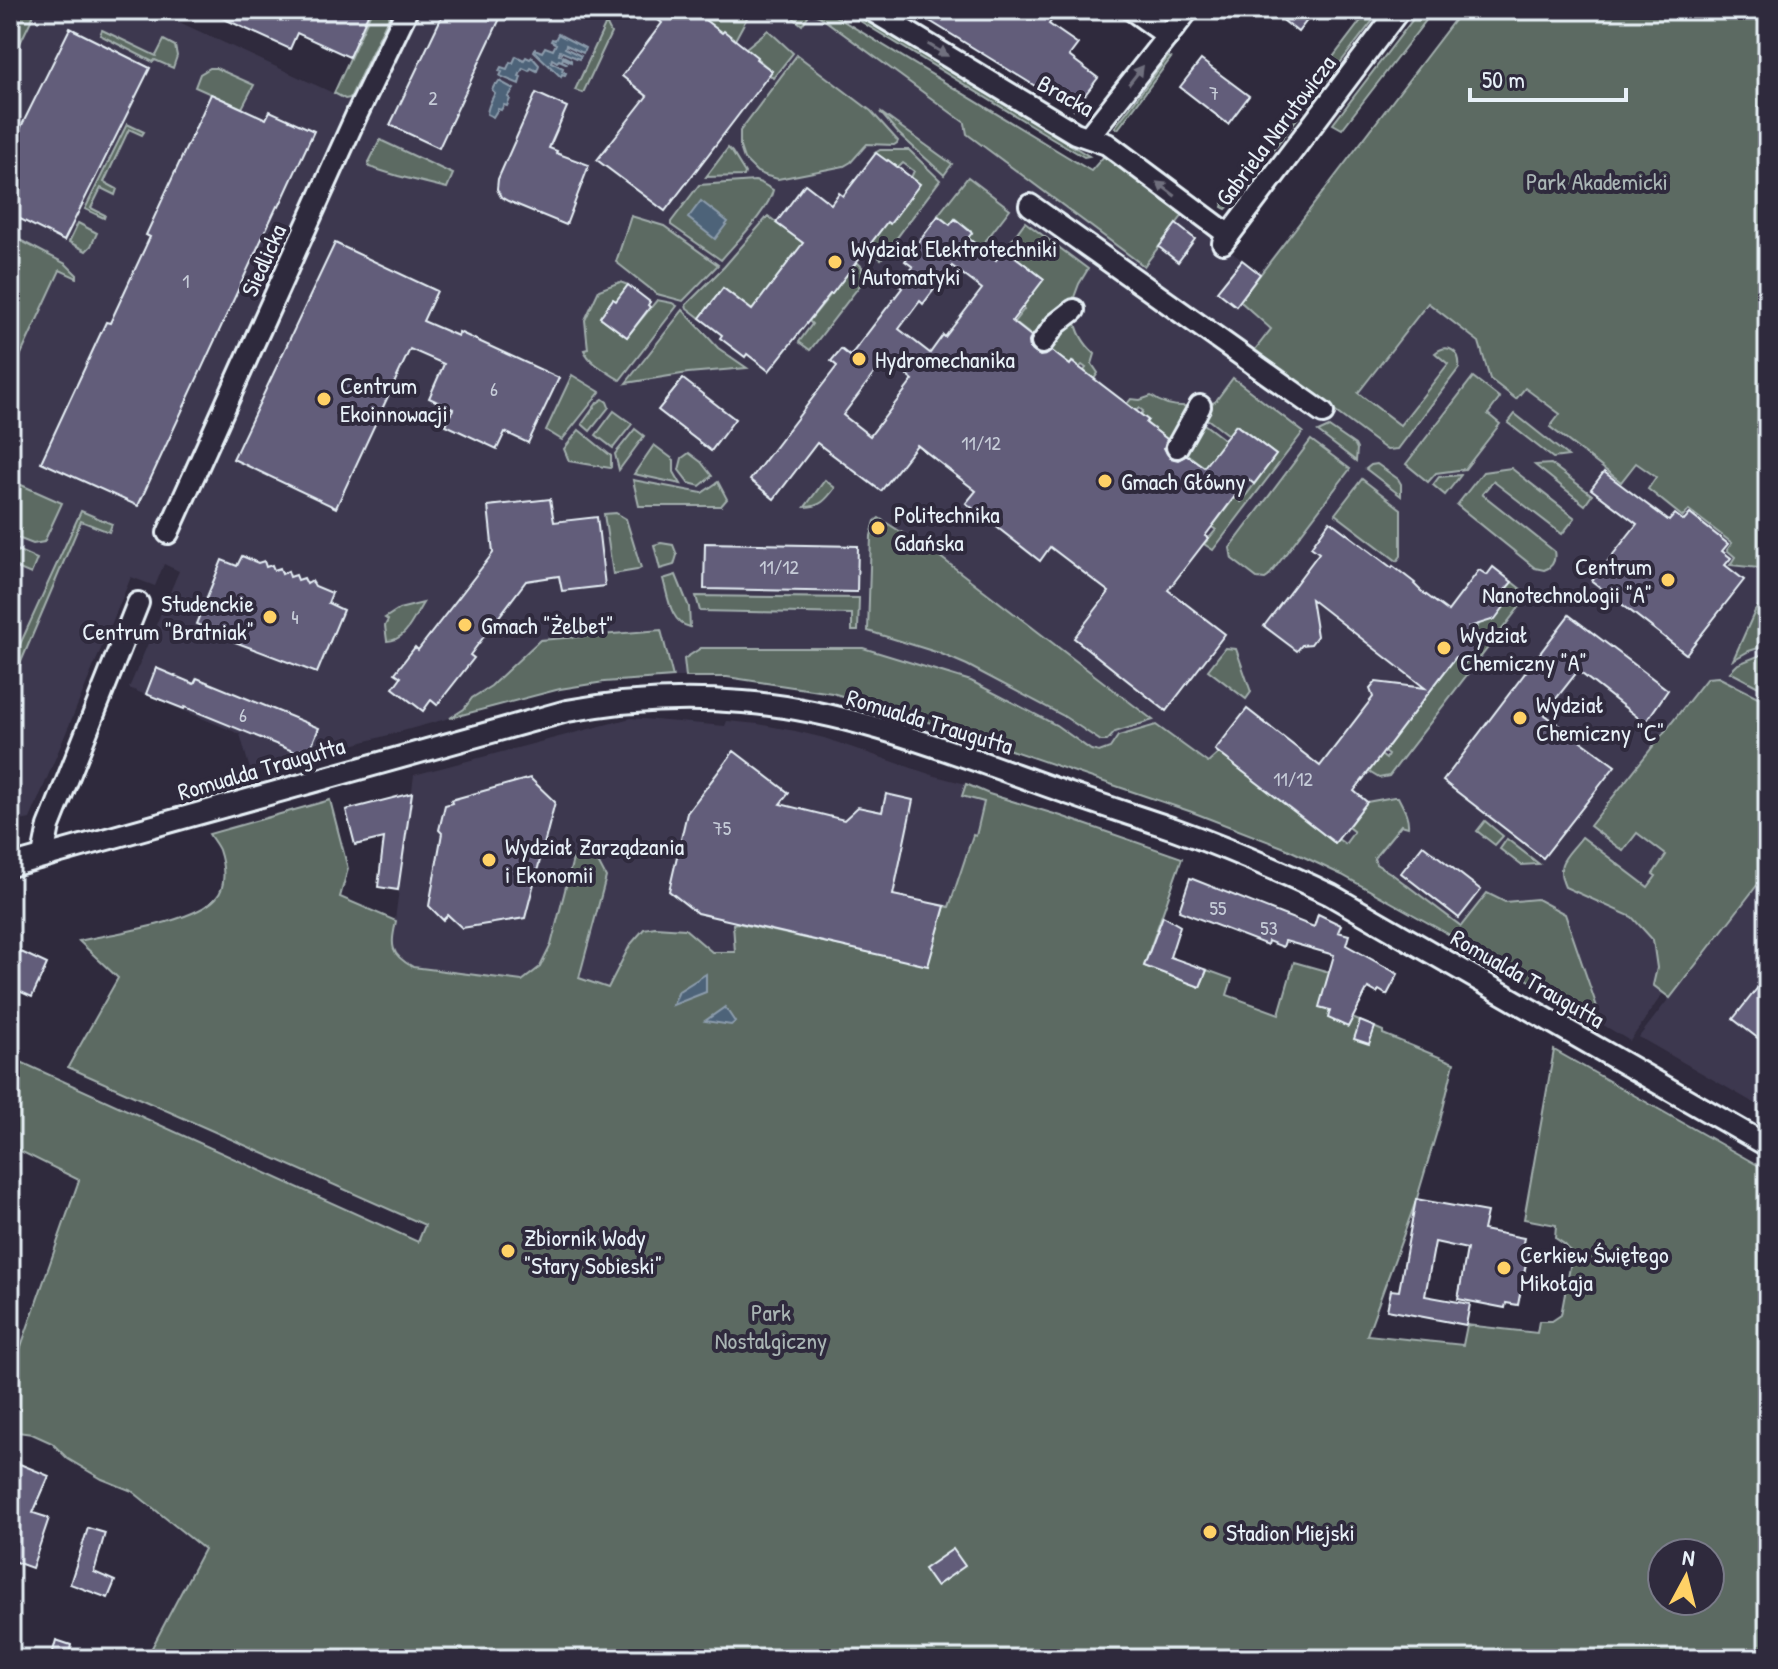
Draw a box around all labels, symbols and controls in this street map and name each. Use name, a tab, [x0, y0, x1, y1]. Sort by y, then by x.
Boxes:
one-way arrow	[927, 43, 949, 57]
street label: Gabriela Narutowicza	[1208, 48, 1342, 212]
scale bar	[1470, 52, 1626, 102]
text: 50 m	[1482, 63, 1525, 95]
one-way arrow	[1128, 65, 1144, 85]
street label: Bracka	[1032, 67, 1100, 123]
house number: 7	[1209, 79, 1219, 106]
house number: 2	[428, 84, 438, 111]
park label: Park Akademicki	[1526, 165, 1668, 197]
one-way arrow	[1156, 181, 1176, 197]
street label: Siedlicka	[233, 219, 293, 301]
place label: Wydział Elektrotechniki i Automatyki	[851, 232, 1057, 292]
marker: Wydział Elektrotechniki i Automatyki	[826, 253, 844, 271]
house number: 1	[182, 267, 190, 294]
place label: Hydromechanika	[875, 343, 1015, 375]
marker: Hydromechanika	[850, 350, 868, 368]
place label: Centrum Ekoinnowacji	[340, 369, 448, 429]
house number: 6	[490, 375, 498, 402]
marker: Centrum Ekoinnowacji	[315, 390, 333, 408]
house number: 11/12	[961, 429, 1001, 456]
place label: Gmach Główny	[1121, 465, 1246, 497]
marker: Gmach Główny	[1096, 472, 1114, 490]
place label: Politechnika Gdańska	[894, 498, 1000, 558]
marker: Politechnika Gdańska	[869, 519, 887, 537]
place label: Centrum Nanotechnologii "A"	[1482, 550, 1652, 610]
house number: 11/12	[759, 553, 799, 580]
marker: Centrum Nanotechnologii "A"	[1659, 571, 1677, 589]
place label: Studenckie Centrum "Bratniak"	[82, 587, 254, 647]
house number: 4	[291, 603, 299, 630]
marker: Studenckie Centrum "Bratniak"	[261, 608, 279, 626]
place label: Gmach "Żelbet"	[481, 609, 614, 641]
marker: Gmach "Żelbet"	[456, 616, 474, 634]
place label: Wydział Chemiczny "A"	[1460, 618, 1587, 678]
marker: Wydział Chemiczny "A"	[1435, 639, 1453, 657]
street label: Romualda Traugutta	[843, 681, 1017, 761]
place label: Wydział Chemiczny "C"	[1536, 688, 1664, 748]
house number: 6	[239, 701, 247, 728]
marker: Wydział Chemiczny "C"	[1511, 709, 1529, 727]
street label: Romualda Traugutta	[174, 729, 348, 807]
house number: 11/12	[1273, 765, 1313, 792]
house number: 75	[713, 814, 732, 841]
place label: Wydział Zarządzania i Ekonomii	[505, 830, 684, 890]
marker: Wydział Zarządzania i Ekonomii	[480, 851, 498, 869]
house number: 55	[1210, 894, 1227, 921]
house number: 53	[1260, 914, 1278, 941]
street label: Romualda Traugutta	[1445, 921, 1611, 1035]
place label: Zbiornik Wody "Stary Sobieski"	[524, 1221, 662, 1281]
place label: Cerkiew Świętego Mikołaja	[1520, 1238, 1669, 1298]
marker: Zbiornik Wody "Stary Sobieski"	[499, 1242, 517, 1260]
marker: Cerkiew Świętego Mikołaja	[1495, 1259, 1513, 1277]
park label: Park Nostalgiczny	[715, 1296, 827, 1356]
place label: Stadion Miejski	[1226, 1516, 1355, 1548]
marker: Stadion Miejski	[1201, 1523, 1219, 1541]
north arrow	[1646, 1537, 1726, 1617]
text: N	[1681, 1542, 1696, 1573]

